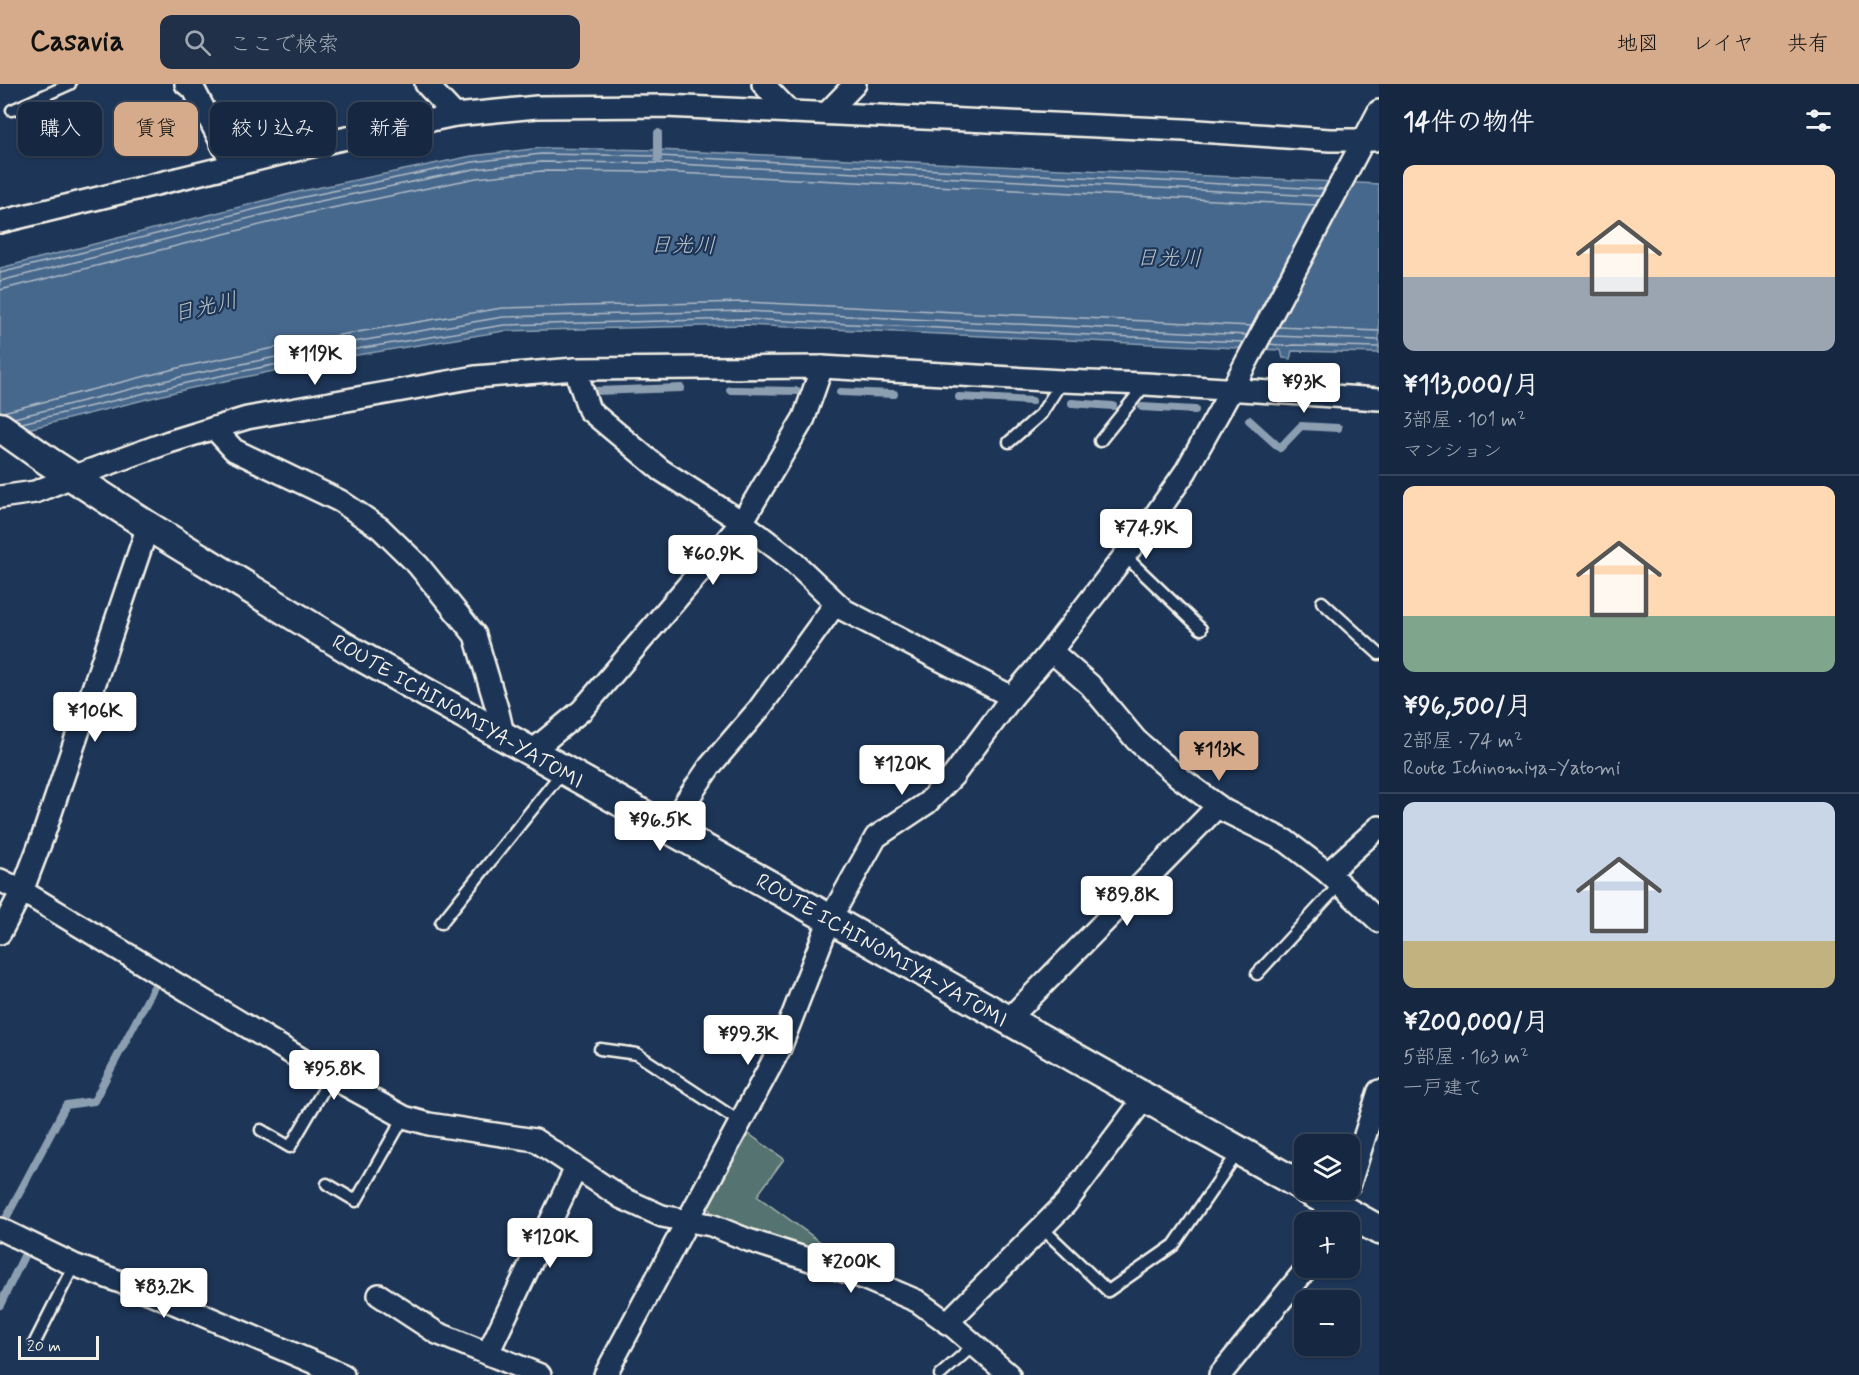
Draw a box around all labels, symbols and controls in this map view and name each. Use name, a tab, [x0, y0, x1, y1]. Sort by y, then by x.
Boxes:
search box	[160, 15, 580, 69]
text: Casavia	[30, 24, 124, 61]
icon: search	[181, 26, 214, 59]
text: 地図	[1617, 30, 1659, 58]
text: レイヤ	[1692, 30, 1754, 58]
text: 共有	[1787, 30, 1829, 58]
text: ここで検索	[229, 31, 339, 59]
chip: 購入	[18, 102, 102, 156]
chip: 賃貸	[114, 102, 198, 156]
chip: 絞り込み	[210, 102, 336, 156]
chip: 新着	[348, 102, 432, 156]
icon: filters	[1802, 104, 1835, 137]
text: 14件の物件	[1403, 106, 1534, 140]
icon: home	[1565, 204, 1673, 312]
water label: 日光川	[650, 231, 716, 261]
water label: 日光川	[1136, 244, 1202, 274]
water label: 日光川	[170, 287, 241, 329]
pin: ¥119K	[273, 335, 357, 386]
text: ¥119K	[288, 341, 342, 368]
pin: ¥93K	[1268, 363, 1340, 414]
text: ¥93K	[1282, 369, 1326, 396]
text: ¥113,000/月	[1403, 369, 1539, 403]
text: 3部屋 · 101 m²	[1403, 407, 1526, 434]
text: マンション	[1403, 438, 1502, 465]
pin: ¥74.9K	[1097, 509, 1195, 560]
text: ¥74.9K	[1114, 515, 1178, 542]
icon: home	[1565, 525, 1673, 633]
pin: ¥60.9K	[664, 535, 762, 586]
text: ¥60.9K	[682, 541, 744, 568]
street label: ROUTE ICHINOMIYA-YATOMI	[327, 628, 588, 795]
text: ¥96,500/月	[1403, 690, 1532, 724]
pin: ¥106K	[53, 692, 137, 743]
text: ¥106K	[67, 698, 123, 725]
text: 2部屋 · 74 m²	[1403, 728, 1523, 755]
pin: ¥113K	[1177, 731, 1261, 782]
text: ¥113K	[1193, 737, 1245, 764]
pin: ¥120K	[860, 745, 944, 796]
text: ¥120K	[873, 751, 931, 778]
text: Route Ichinomiya-Yatomi	[1403, 755, 1620, 782]
pin: ¥96.5K	[611, 801, 709, 852]
text: ¥96.5K	[629, 807, 691, 834]
icon: home	[1565, 841, 1673, 949]
street label: ROUTE ICHINOMIYA-YATOMI	[751, 867, 1012, 1034]
pin: ¥89.8K	[1078, 876, 1176, 927]
text: ¥89.8K	[1095, 882, 1159, 909]
text: ¥200,000/月	[1403, 1006, 1549, 1040]
pin: ¥99.3K	[699, 1015, 797, 1066]
text: ¥99.3K	[718, 1021, 778, 1048]
text: 5部屋 · 163 m²	[1403, 1044, 1529, 1071]
pin: ¥95.8K	[285, 1050, 383, 1101]
text: ¥95.8K	[303, 1056, 365, 1083]
text: 一戸建て	[1403, 1075, 1483, 1102]
map controls	[1294, 1134, 1360, 1356]
button: layers	[1294, 1134, 1360, 1200]
button: +	[1294, 1212, 1360, 1278]
pin: ¥120K	[508, 1218, 592, 1269]
text: ¥120K	[521, 1224, 579, 1251]
pin: ¥200K	[809, 1243, 893, 1294]
text: ¥200K	[822, 1249, 880, 1276]
pin: ¥83.2K	[115, 1268, 213, 1319]
text: ¥83.2K	[134, 1274, 194, 1301]
button: −	[1294, 1290, 1360, 1356]
scale bar	[18, 1333, 99, 1360]
text: 20 m	[27, 1336, 61, 1357]

